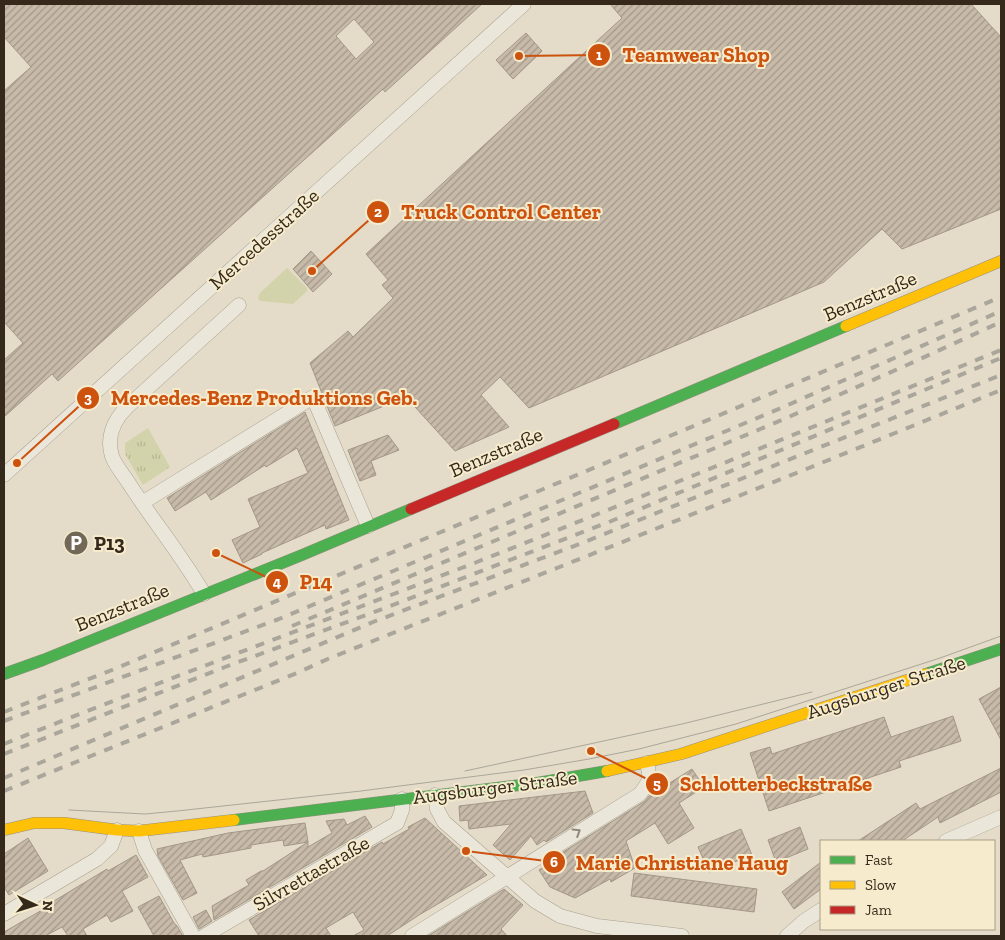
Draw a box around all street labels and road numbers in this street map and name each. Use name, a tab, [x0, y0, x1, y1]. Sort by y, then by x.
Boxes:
street label: Mercedesstraße	[204, 183, 324, 295]
street label: Benzstraße	[820, 266, 920, 326]
street label: Benzstraße	[446, 422, 546, 482]
street label: Benzstraße	[72, 577, 172, 637]
street label: Augsburger Straße	[804, 650, 968, 724]
street label: Augsburger Straße	[411, 765, 579, 809]
street label: Silvrettastraße	[248, 830, 374, 916]

